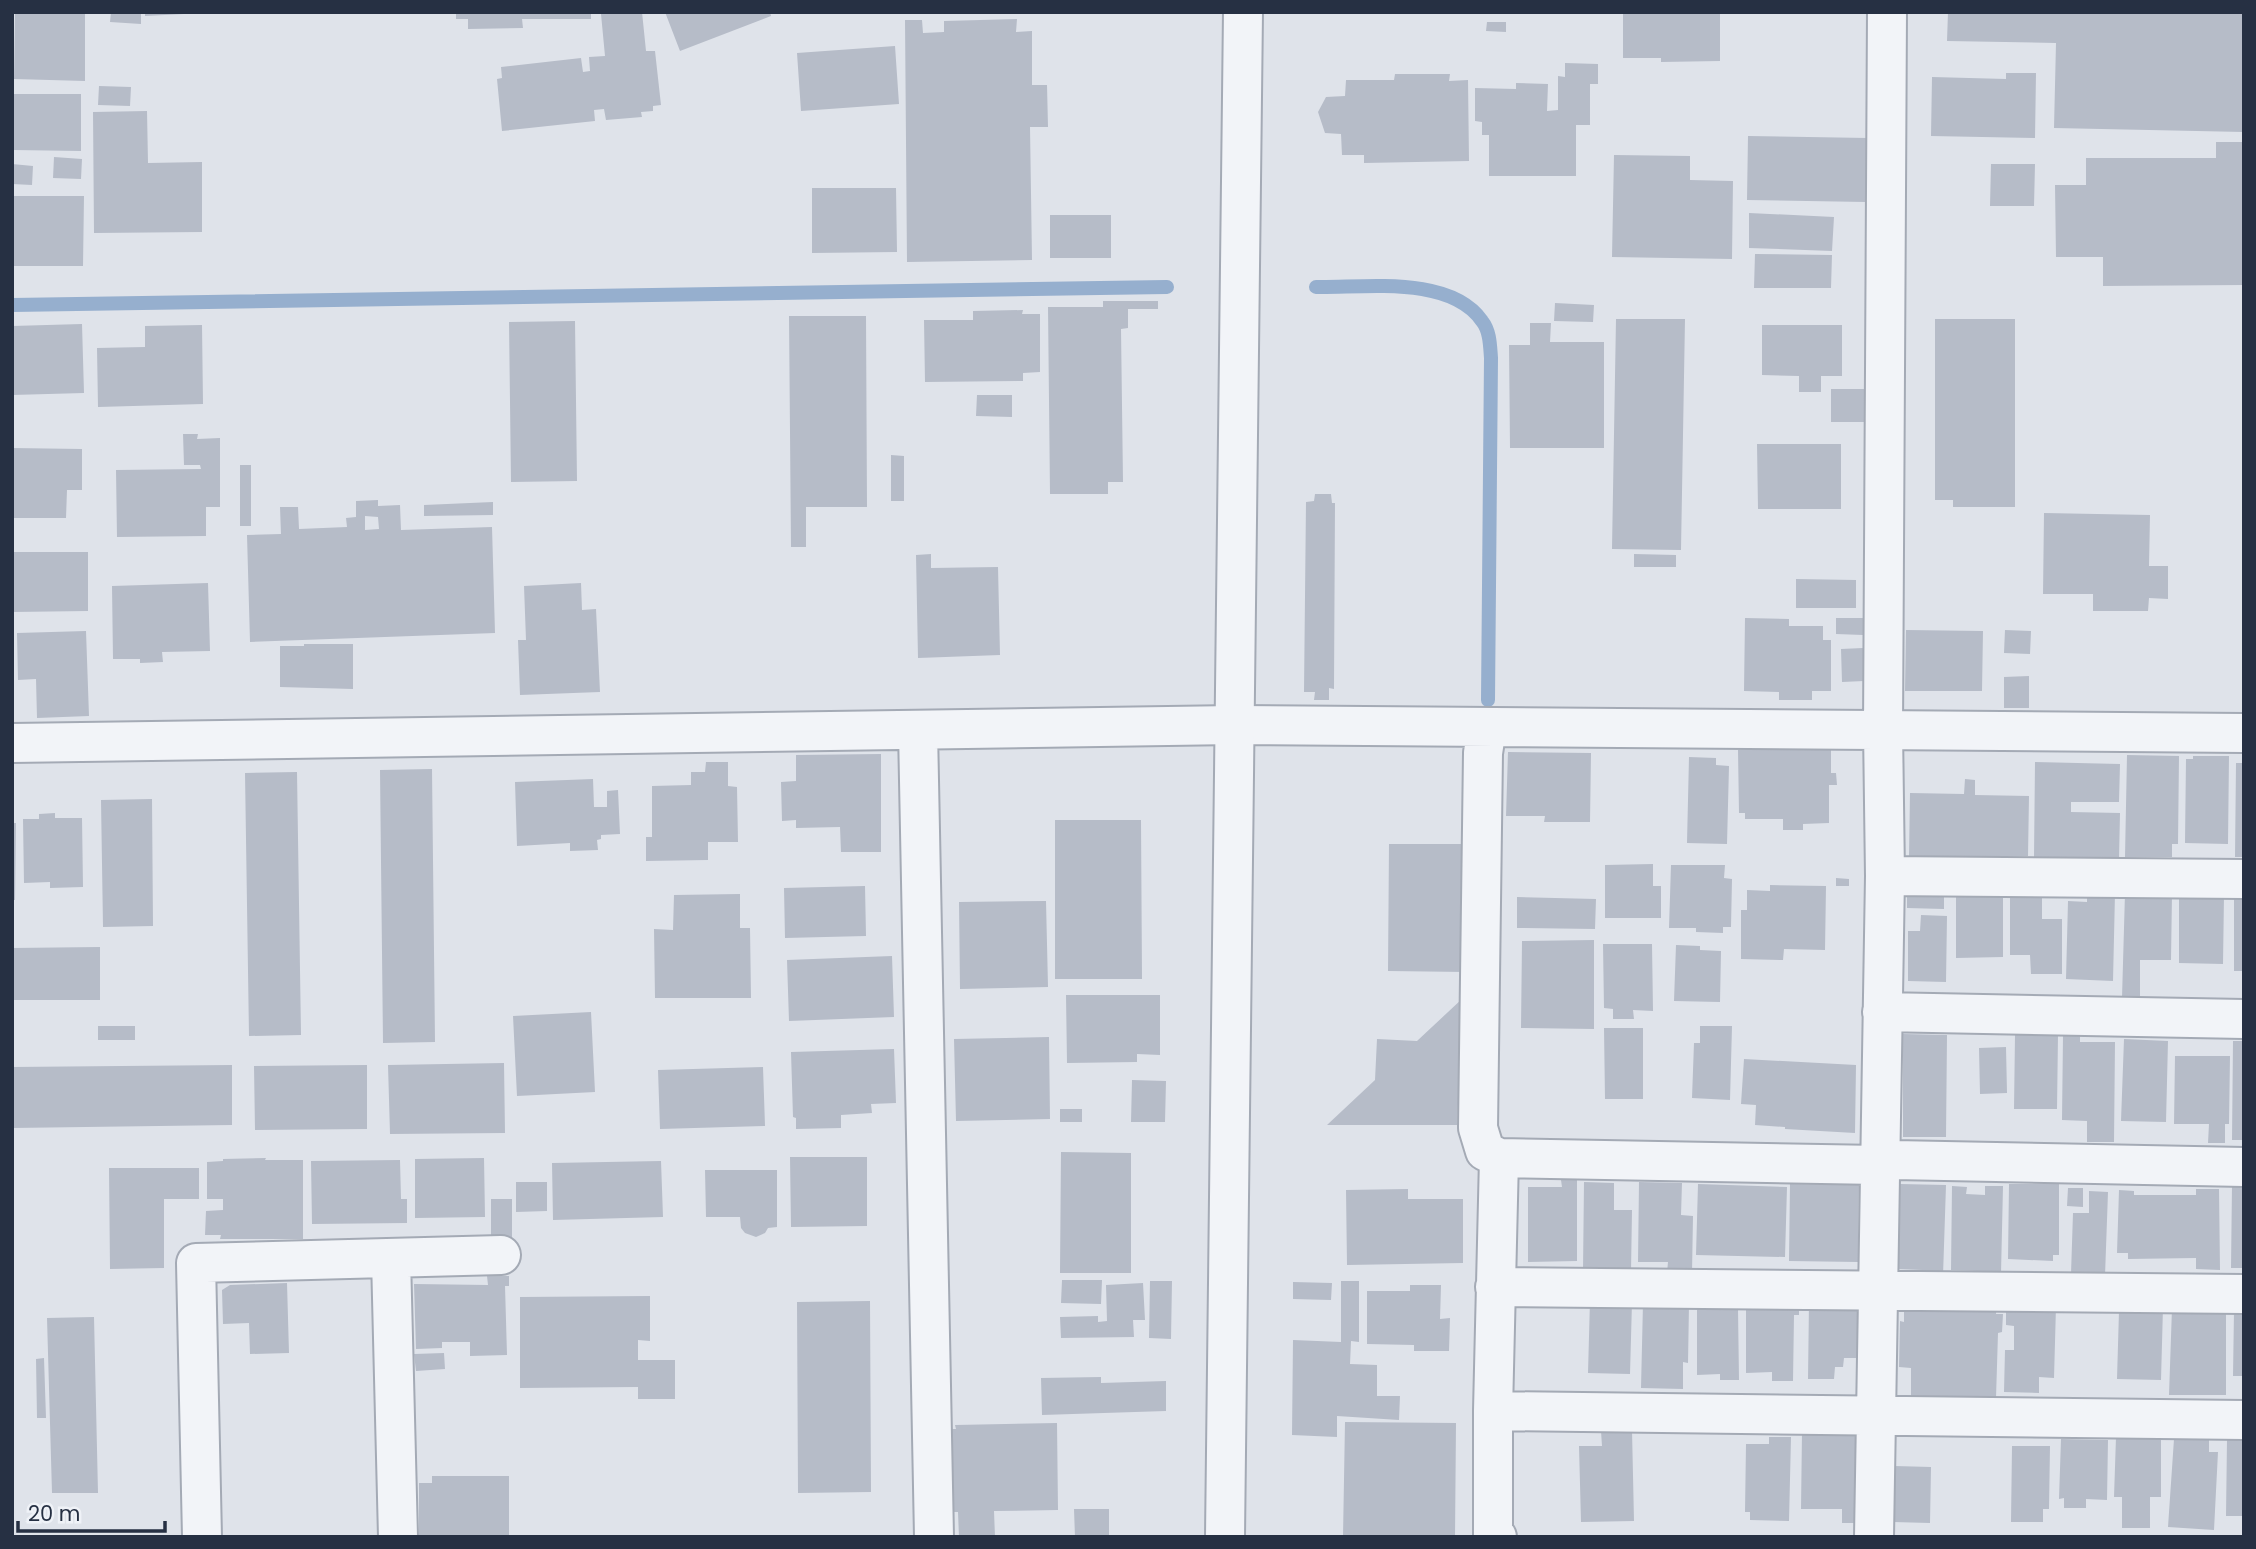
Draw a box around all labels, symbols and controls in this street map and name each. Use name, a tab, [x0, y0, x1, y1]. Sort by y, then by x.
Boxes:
scale bar	[18, 1490, 164, 1534]
text: 20 m	[28, 1499, 81, 1528]

